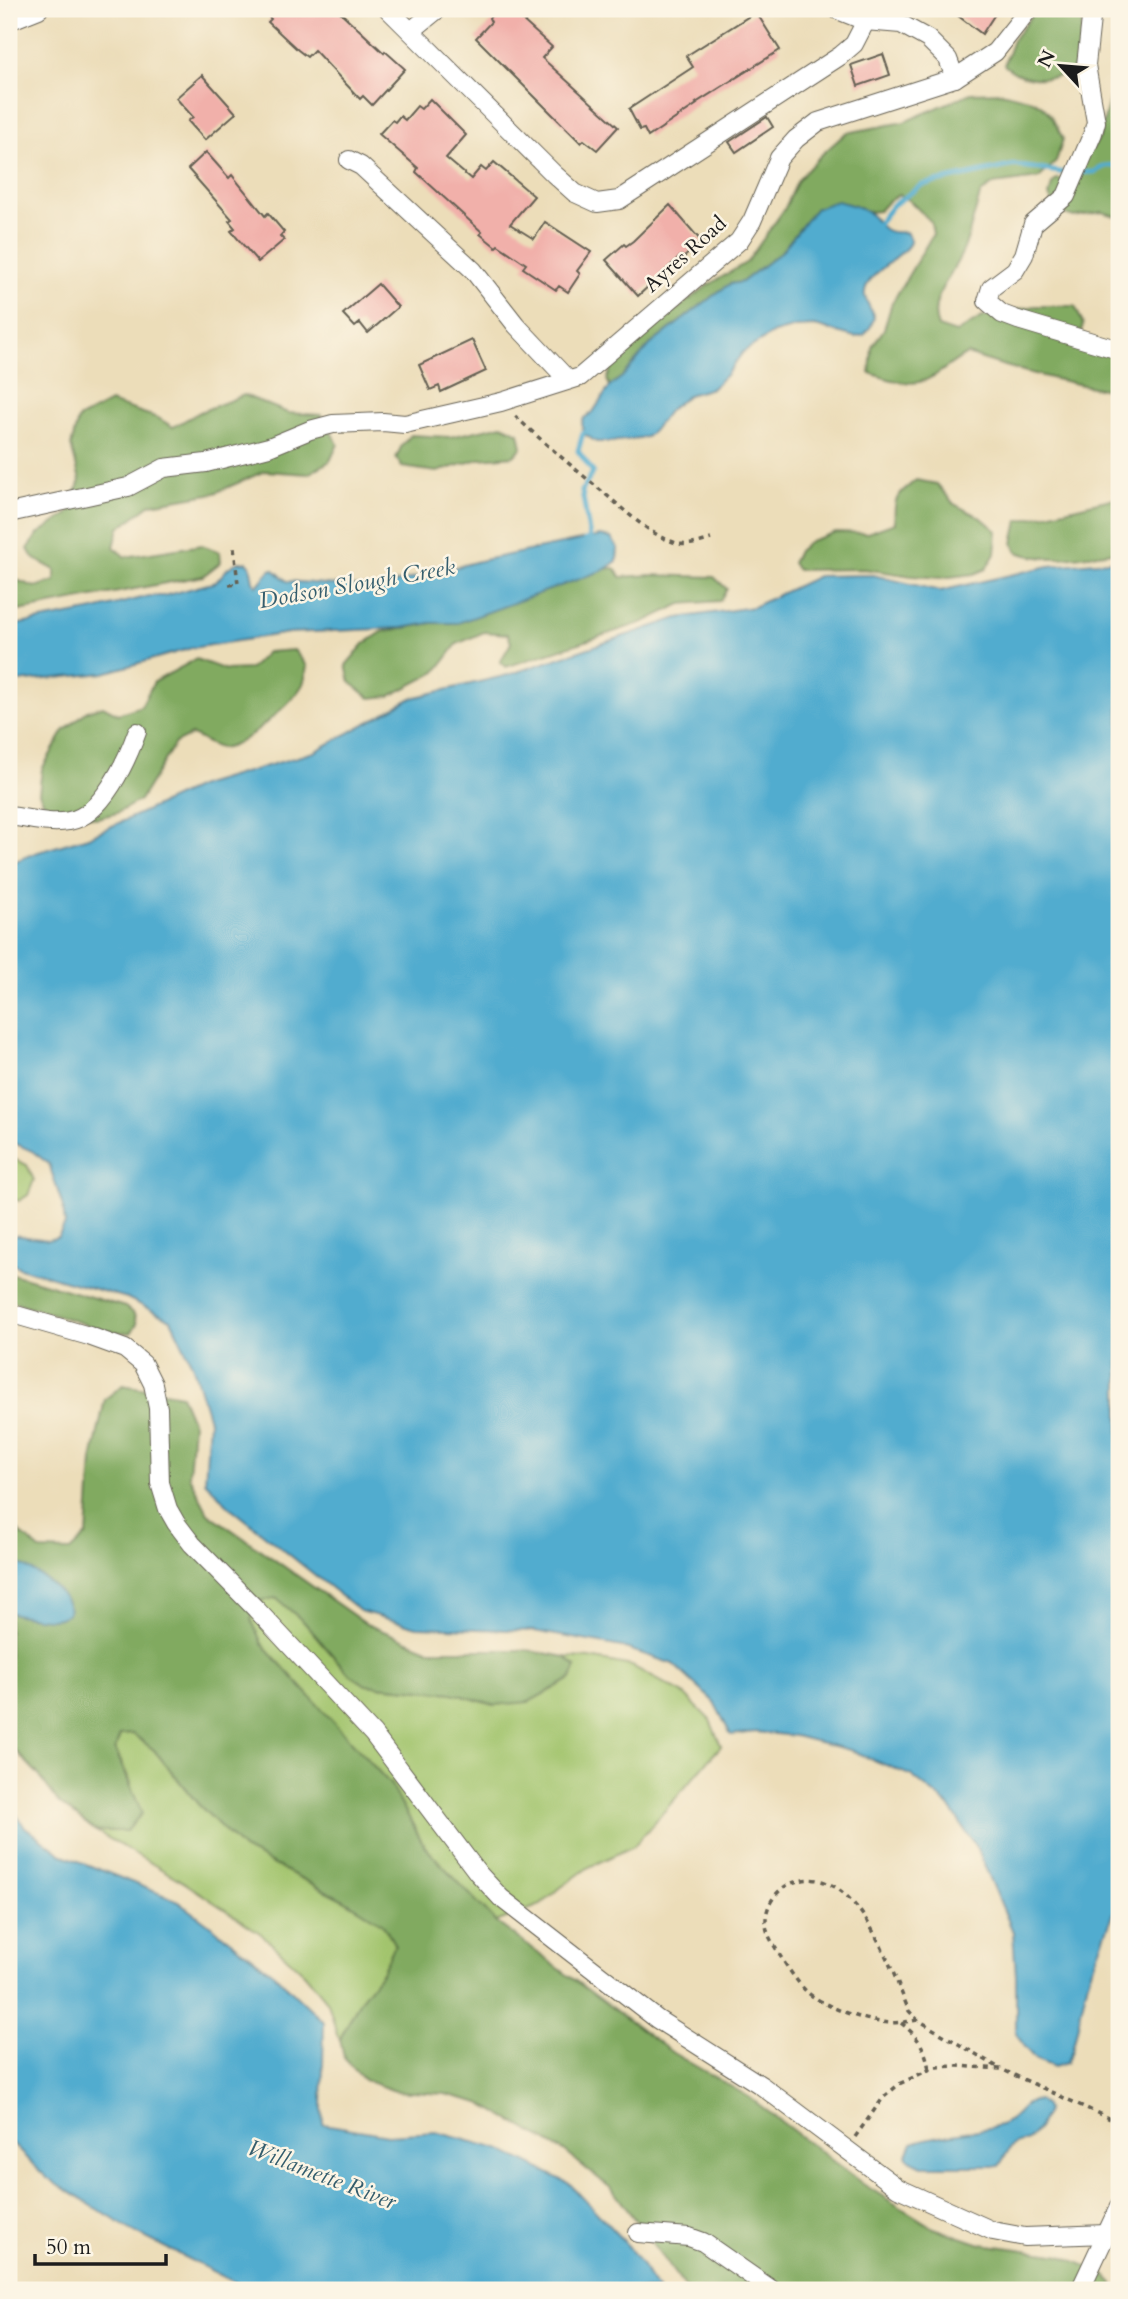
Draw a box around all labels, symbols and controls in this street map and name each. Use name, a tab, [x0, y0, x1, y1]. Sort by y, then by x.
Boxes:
north arrow	[1026, 32, 1096, 102]
text: N	[1031, 45, 1062, 72]
street label: Ayres Road	[638, 209, 733, 299]
water label: Dodson Slough Creek	[257, 551, 458, 616]
water label: Willamette River	[243, 2132, 402, 2218]
scale bar	[35, 2222, 166, 2266]
text: 50 m	[46, 2233, 91, 2262]

